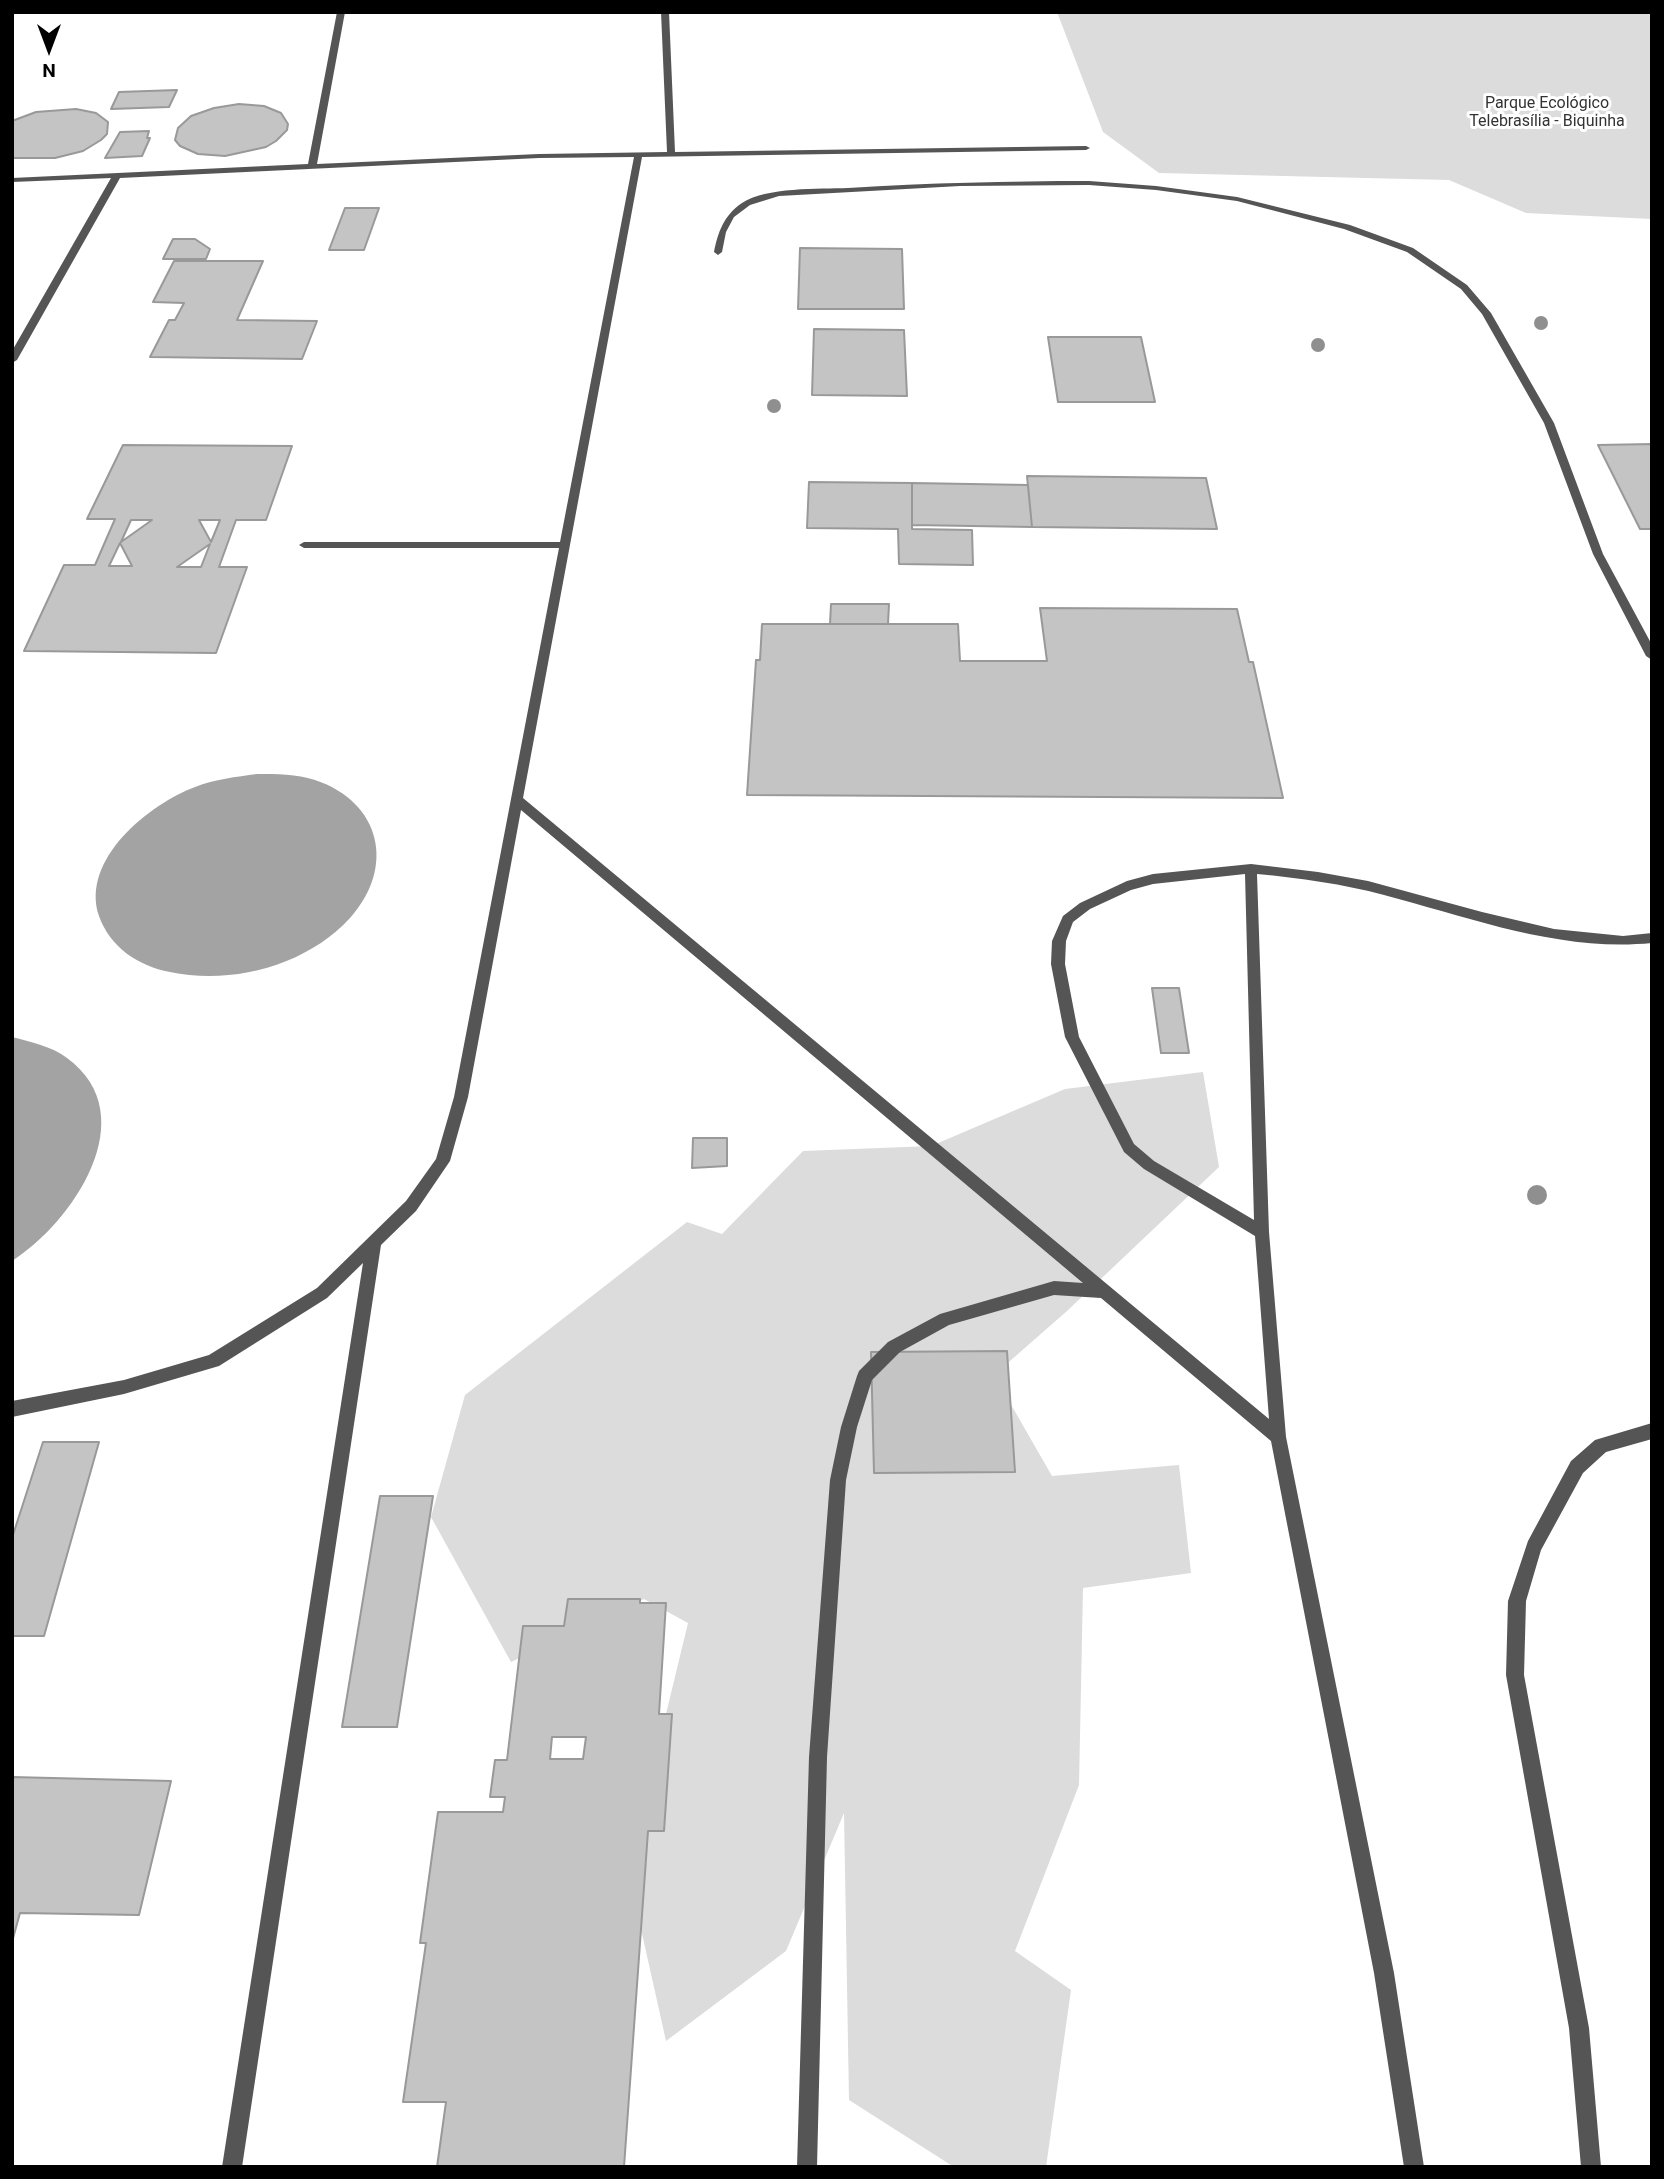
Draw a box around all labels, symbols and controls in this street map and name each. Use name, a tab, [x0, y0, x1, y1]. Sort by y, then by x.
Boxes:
north arrow	[14, 14, 84, 84]
text: N	[42, 59, 56, 82]
park label: Parque Ecológico Telebrasília - Biquinha	[1469, 94, 1625, 132]

